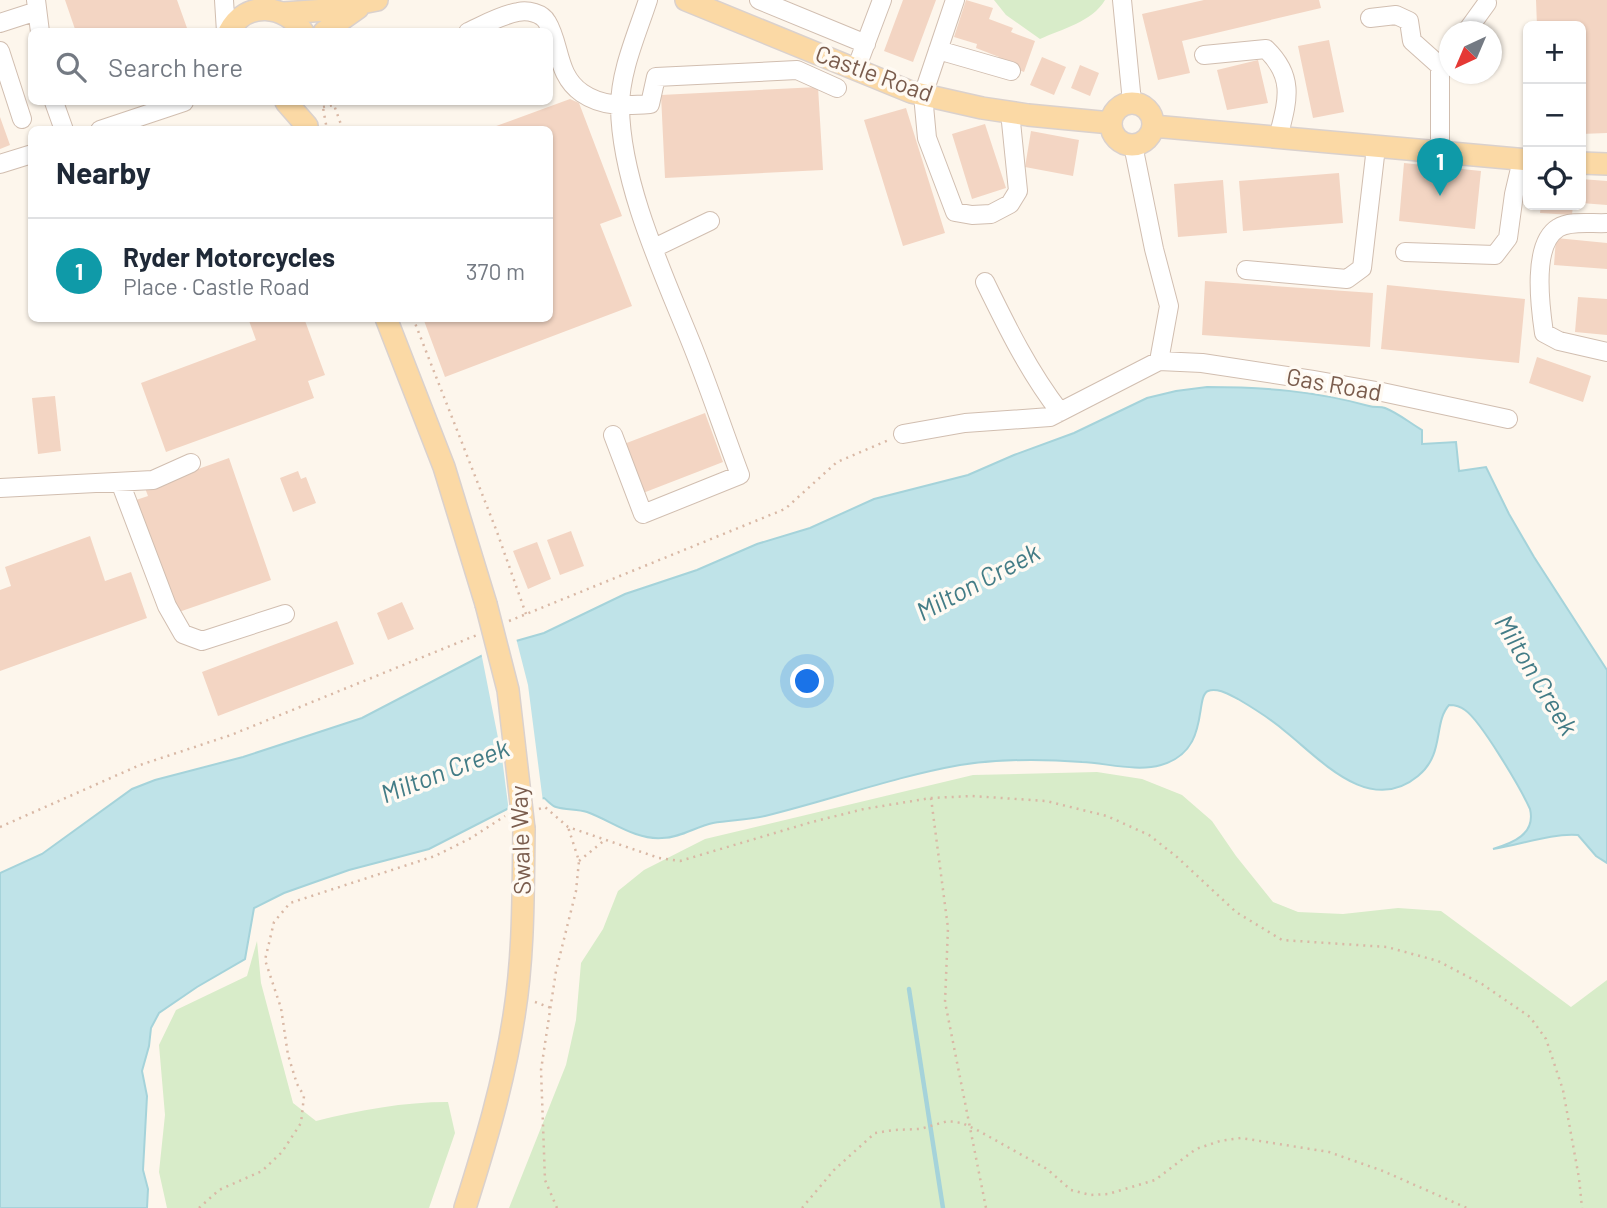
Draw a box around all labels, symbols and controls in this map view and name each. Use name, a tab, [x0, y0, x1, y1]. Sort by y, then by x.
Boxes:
north arrow	[1439, 21, 1502, 84]
map controls	[1523, 21, 1586, 210]
button: +	[1523, 21, 1586, 84]
search box	[28, 28, 553, 105]
street label: Castle Road	[812, 38, 937, 107]
icon: search	[52, 48, 90, 86]
text: Search here	[108, 51, 243, 82]
button: −	[1523, 84, 1586, 147]
pin: 1	[1417, 138, 1463, 196]
button: locate	[1523, 147, 1586, 210]
text: Nearby	[56, 154, 151, 190]
text: Ryder Motorcycles	[123, 241, 335, 272]
text: 1	[75, 257, 83, 285]
text: 370 m	[466, 257, 525, 285]
text: Place · Castle Road	[123, 272, 310, 300]
street label: Gas Road	[1284, 361, 1384, 406]
water label: Milton Creek	[910, 535, 1045, 626]
water label: Milton Creek	[1489, 608, 1586, 741]
your location	[790, 664, 824, 698]
water label: Milton Creek	[376, 731, 514, 808]
street label: Swale Way	[503, 785, 536, 895]

